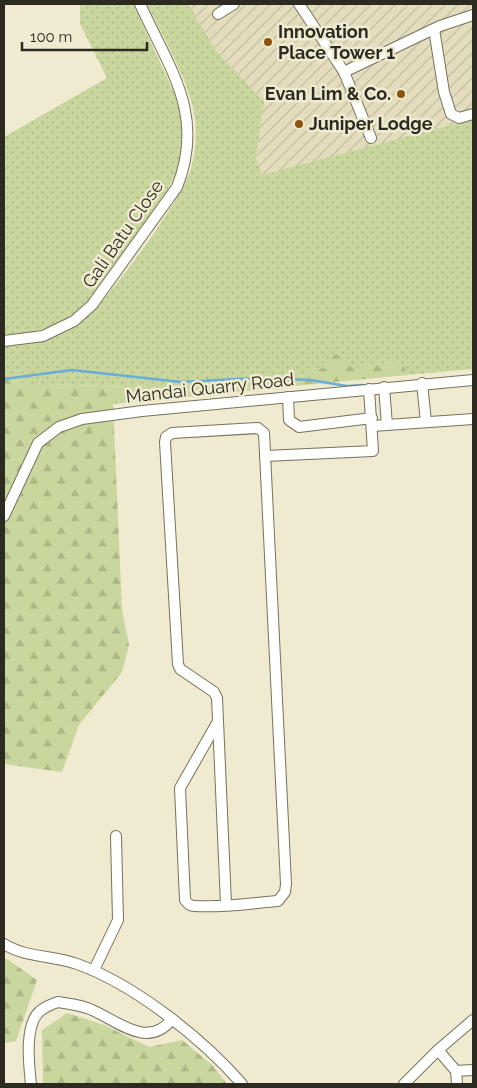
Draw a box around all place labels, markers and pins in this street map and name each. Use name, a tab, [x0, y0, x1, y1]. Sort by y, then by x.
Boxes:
place label: Innovation Place Tower 1	[278, 21, 395, 63]
marker: Innovation Place Tower 1	[262, 36, 274, 48]
place label: Evan Lim & Co.	[265, 83, 391, 104]
marker: Evan Lim & Co.	[395, 88, 407, 100]
place label: Juniper Lodge	[309, 113, 433, 134]
marker: Juniper Lodge	[293, 118, 305, 130]

